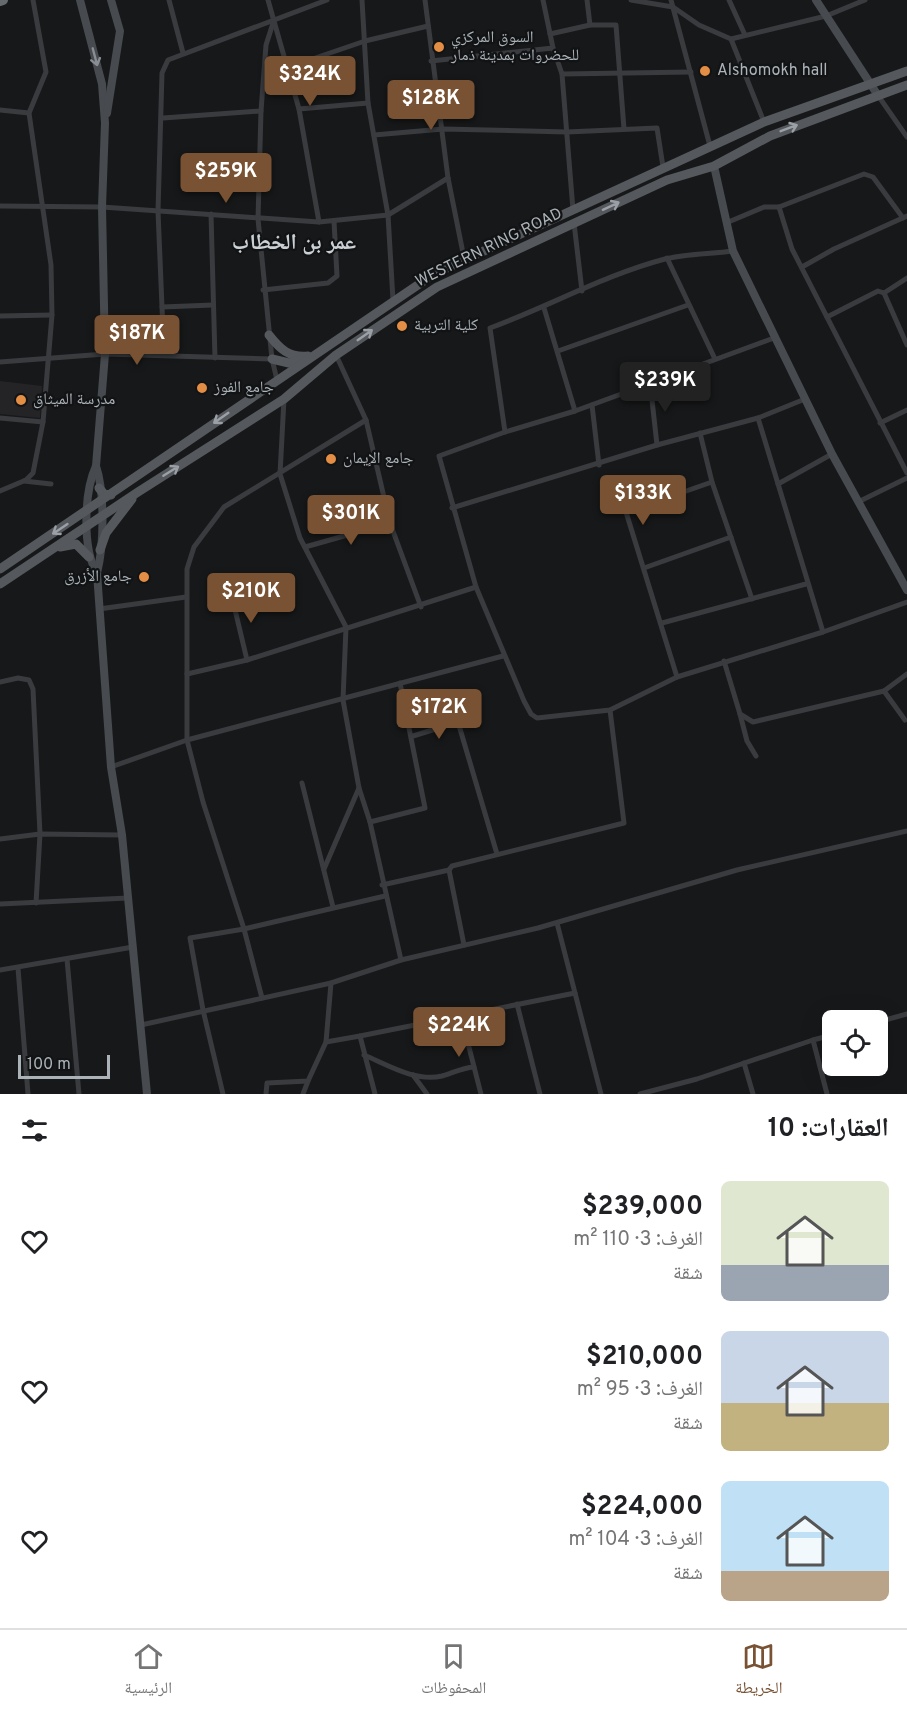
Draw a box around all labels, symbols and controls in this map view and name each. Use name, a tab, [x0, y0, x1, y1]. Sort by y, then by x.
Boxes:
place label: السوق المركزي للحضروات بمدينة ذمار	[450, 28, 579, 66]
marker: السوق المركزي للحضروات بمدينة ذمار	[432, 40, 446, 54]
one-way arrow	[89, 47, 101, 66]
pin: $324K	[268, 56, 352, 107]
place label: Alshomokh hall	[717, 61, 828, 81]
text: $324K	[279, 62, 341, 88]
marker: Alshomokh hall	[698, 64, 712, 78]
pin: $128K	[389, 80, 473, 131]
text: $128K	[402, 86, 460, 112]
one-way arrow	[780, 122, 798, 133]
pin: $259K	[184, 153, 268, 204]
text: $259K	[195, 159, 257, 185]
one-way arrow	[602, 199, 620, 211]
street label: WESTERN RING ROAD	[412, 204, 566, 292]
district label: عمر بن الخطاب	[232, 230, 356, 257]
pin: $187K	[95, 315, 179, 366]
place label: كلية التربية	[414, 316, 478, 336]
marker: كلية التربية	[395, 319, 409, 333]
text: $187K	[108, 321, 166, 347]
one-way arrow	[356, 329, 372, 341]
pin: $239K	[623, 362, 707, 413]
text: $239K	[634, 368, 696, 394]
place label: جامع الفوز	[213, 378, 274, 398]
marker: جامع الفوز	[195, 381, 209, 395]
place label: مدرسة الميثاق	[33, 390, 115, 410]
marker: مدرسة الميثاق	[14, 393, 28, 407]
one-way arrow	[213, 412, 230, 424]
place label: جامع الإيمان	[343, 449, 414, 469]
marker: جامع الإيمان	[324, 452, 338, 466]
one-way arrow	[162, 464, 179, 476]
pin: $133K	[601, 475, 685, 526]
text: $133K	[614, 481, 672, 507]
pin: $301K	[309, 495, 393, 546]
text: $301K	[321, 501, 381, 527]
one-way arrow	[52, 522, 69, 535]
place label: جامع الأزرق	[64, 567, 132, 587]
marker: جامع الأزرق	[137, 570, 151, 584]
pin: $210K	[209, 573, 293, 624]
text: $210K	[221, 579, 281, 605]
pin: $172K	[397, 689, 481, 740]
text: $172K	[411, 695, 467, 721]
pin: $224K	[417, 1007, 501, 1058]
map controls	[822, 1010, 888, 1076]
button: locate	[822, 1010, 888, 1076]
text: $224K	[427, 1013, 491, 1039]
scale bar	[18, 1052, 110, 1080]
text: 100 m	[27, 1055, 71, 1075]
text: العقارات: 10	[768, 1113, 889, 1146]
icon: filters	[18, 1114, 51, 1147]
text: $239,000	[582, 1191, 703, 1224]
icon: home	[769, 1205, 841, 1277]
icon: heart	[18, 1225, 51, 1258]
text: الغرف: 3 · 110 m²	[573, 1227, 703, 1253]
text: شقة	[673, 1261, 703, 1287]
text: $210,000	[586, 1341, 703, 1374]
icon: home	[769, 1355, 841, 1427]
icon: heart	[18, 1375, 51, 1408]
text: الغرف: 3 · 95 m²	[577, 1377, 703, 1403]
text: شقة	[673, 1411, 703, 1437]
text: $224,000	[581, 1491, 703, 1524]
icon: home	[769, 1505, 841, 1577]
icon: heart	[18, 1525, 51, 1558]
text: الغرف: 3 · 104 m²	[568, 1527, 703, 1553]
text: شقة	[673, 1561, 703, 1587]
tab: الرئيسية	[125, 1640, 172, 1703]
tab: المحفوظات	[421, 1640, 486, 1703]
tab: الخريطة	[735, 1640, 782, 1703]

